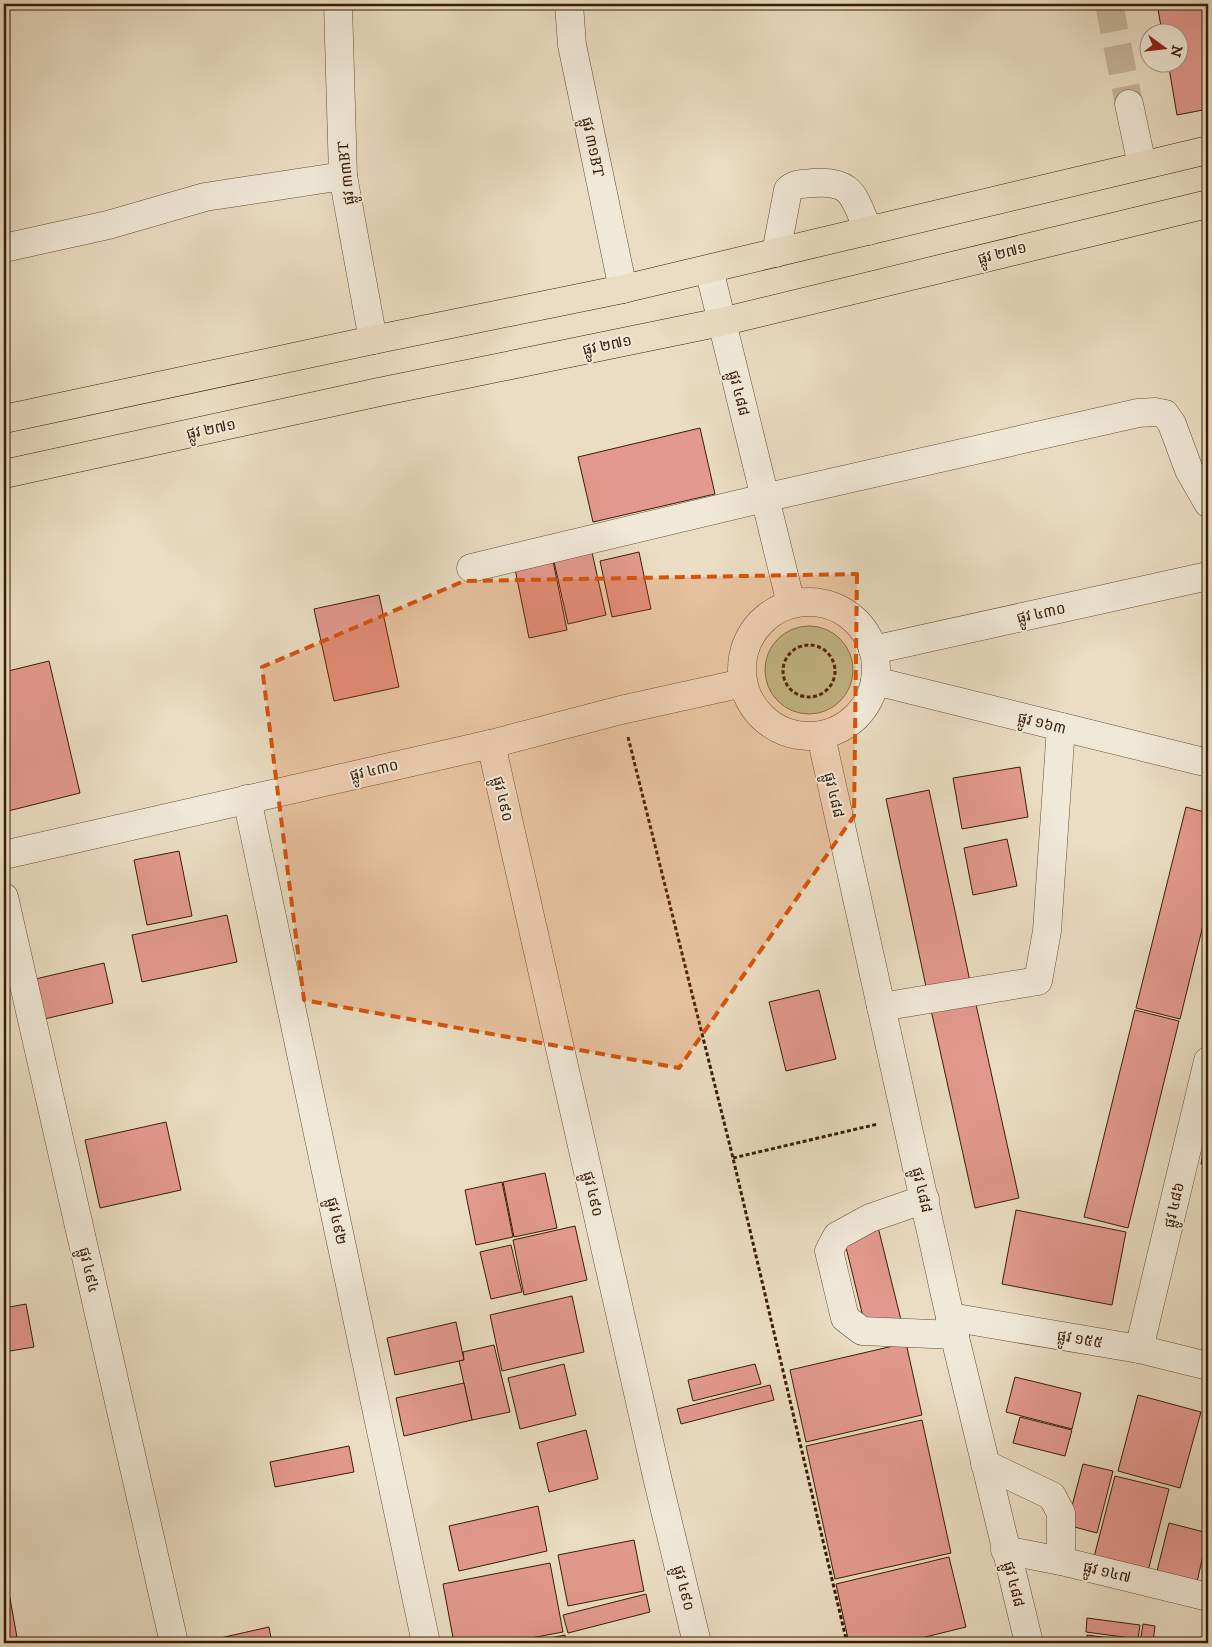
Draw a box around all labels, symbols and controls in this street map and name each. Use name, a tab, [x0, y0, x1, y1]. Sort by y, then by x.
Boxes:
north arrow	[1140, 22, 1190, 72]
text: N	[1165, 43, 1186, 59]
street label: ផ្លូវ ៣១BT	[574, 115, 608, 180]
street label: ផ្លូវ ៣៣BT	[334, 139, 363, 206]
street label: ផ្លូវ ២៧១	[975, 238, 1030, 272]
street label: ផ្លូវ ២៧១	[581, 331, 634, 363]
street label: ផ្លូវ ៤៨៨	[720, 368, 753, 419]
street label: ផ្លូវ ២៧១	[185, 415, 238, 447]
street label: ផ្លូវ ៤៣០	[1015, 599, 1068, 631]
street label: ផ្លូវ ១៦៣	[1015, 708, 1068, 742]
street label: ផ្លូវ ៤៣០	[348, 756, 401, 789]
street label: ផ្លូវ ៤៨៨	[816, 770, 848, 821]
street label: ផ្លូវ ៤៩០	[485, 774, 517, 825]
street label: ផ្លូវ ៤៨៨	[904, 1165, 936, 1216]
street label: ផ្លូវ ៤៩០	[575, 1169, 607, 1220]
street label: ផ្លូវ ៤៨៦	[1160, 1180, 1192, 1231]
street label: ផ្លូវ ៤៩២	[319, 1196, 351, 1247]
street label: ផ្លូវ ៤៩៤	[71, 1245, 103, 1296]
street label: ផ្លូវ ១៥៥	[1055, 1326, 1104, 1356]
street label: ផ្លូវ ១៤៧	[1080, 1557, 1133, 1591]
street label: ផ្លូវ ៤៨៨	[995, 1559, 1028, 1610]
street label: ផ្លូវ ៤៩០	[665, 1563, 698, 1614]

